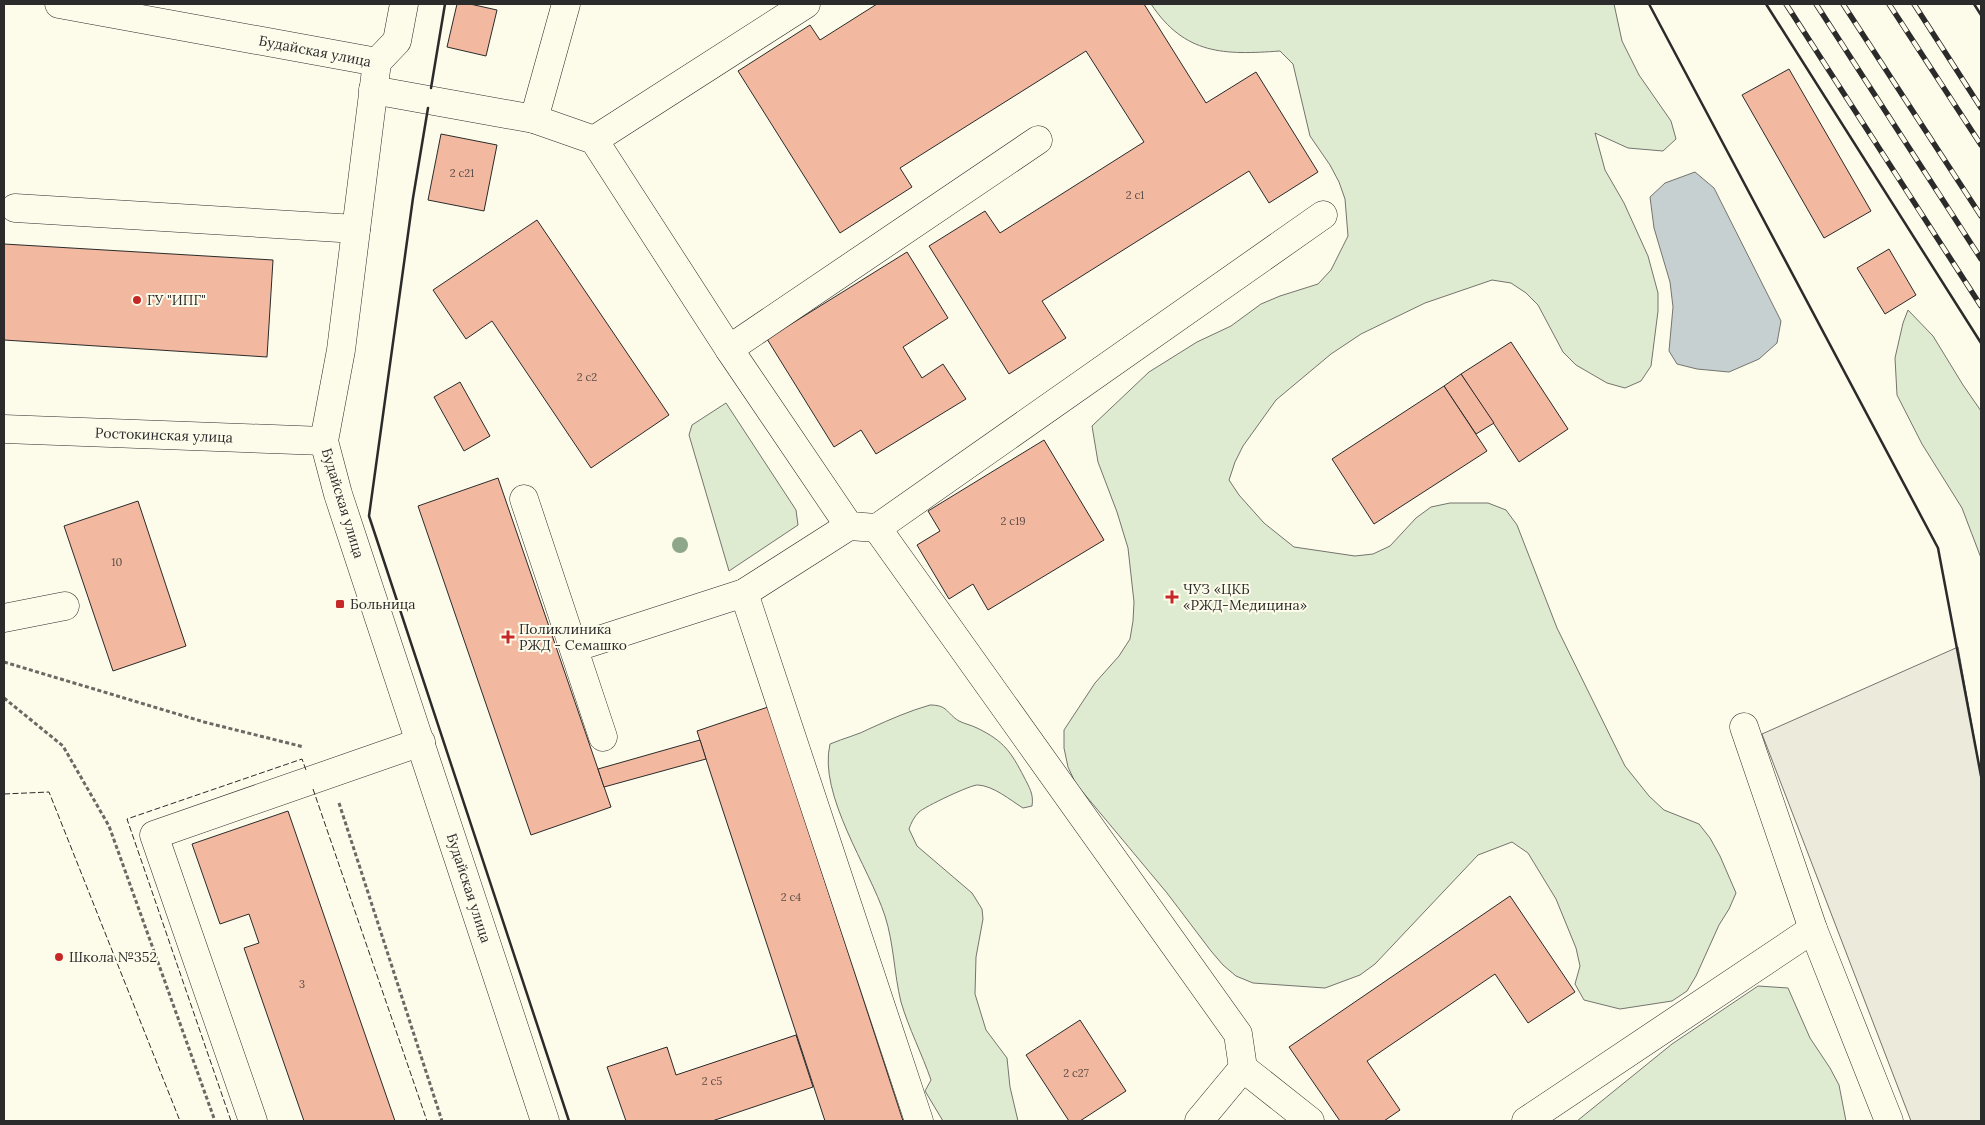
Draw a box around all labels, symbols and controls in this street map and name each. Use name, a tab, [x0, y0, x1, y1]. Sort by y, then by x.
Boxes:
street label: Будайская улица	[257, 31, 373, 71]
house number: 2 с21	[450, 166, 474, 180]
house number: 2 с1	[1126, 188, 1144, 202]
place label: ГУ "ИПГ"	[147, 291, 206, 309]
marker: ГУ "ИПГ"	[131, 294, 143, 306]
house number: 2 с2	[577, 370, 597, 384]
street label: Ростокинская улица	[95, 424, 233, 446]
street label: Будайская улица	[318, 446, 368, 560]
house number: 2 с19	[1000, 514, 1026, 528]
house number: 10	[112, 555, 123, 569]
place label: ЧУЗ «ЦКБ «РЖД-Медицина»	[1183, 580, 1307, 614]
marker: ЧУЗ «ЦКБ «РЖД-Медицина»	[1165, 590, 1179, 604]
place label: Больница	[350, 595, 416, 613]
marker: Больница	[334, 598, 346, 610]
place label: Поликлиника РЖД - Семашко	[519, 620, 627, 654]
marker: Поликлиника РЖД - Семашко	[501, 630, 515, 644]
street label: Будайская улица	[443, 831, 495, 945]
house number: 2 с4	[781, 890, 801, 904]
place label: Школа №352	[69, 948, 157, 966]
marker: Школа №352	[53, 951, 65, 963]
house number: 3	[299, 977, 305, 991]
house number: 2 с27	[1063, 1066, 1089, 1080]
house number: 2 с5	[702, 1074, 722, 1088]

